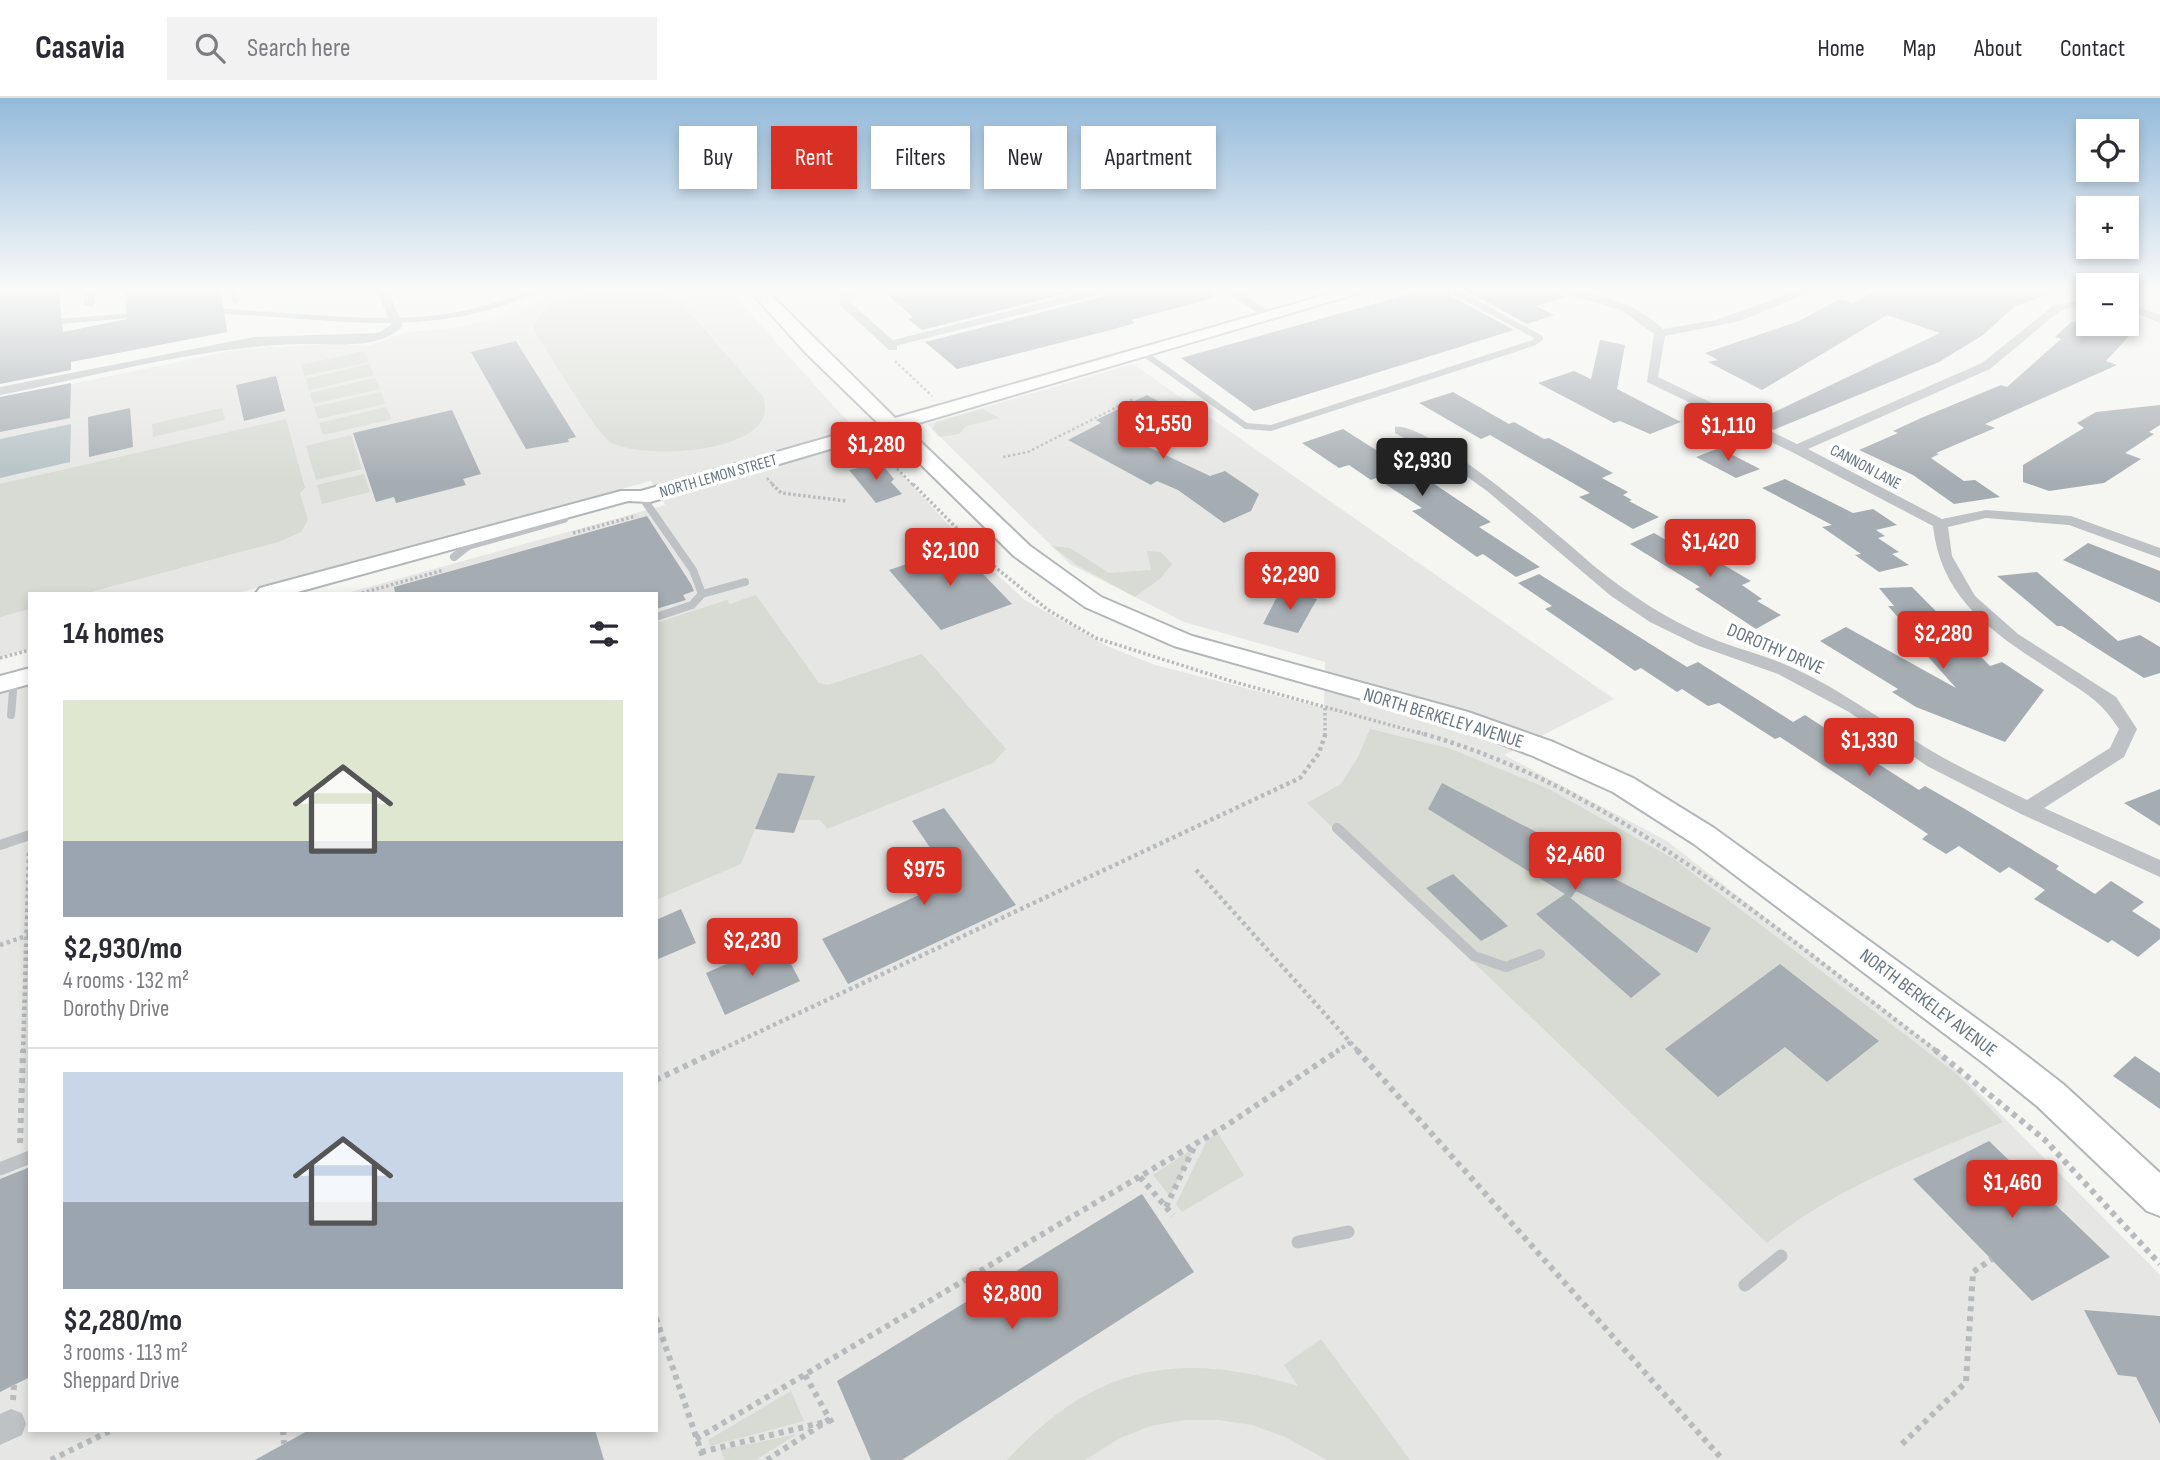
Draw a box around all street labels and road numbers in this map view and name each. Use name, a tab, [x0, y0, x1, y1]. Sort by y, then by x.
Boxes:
street label: CANNON LANE	[1827, 441, 1904, 494]
street label: NORTH LEMON STREET	[657, 450, 780, 502]
street label: DOROTHY DRIVE	[1723, 619, 1827, 680]
street label: NORTH BERKELEY AVENUE	[1361, 683, 1526, 754]
street label: NORTH BERKELEY AVENUE	[1855, 944, 2001, 1062]

